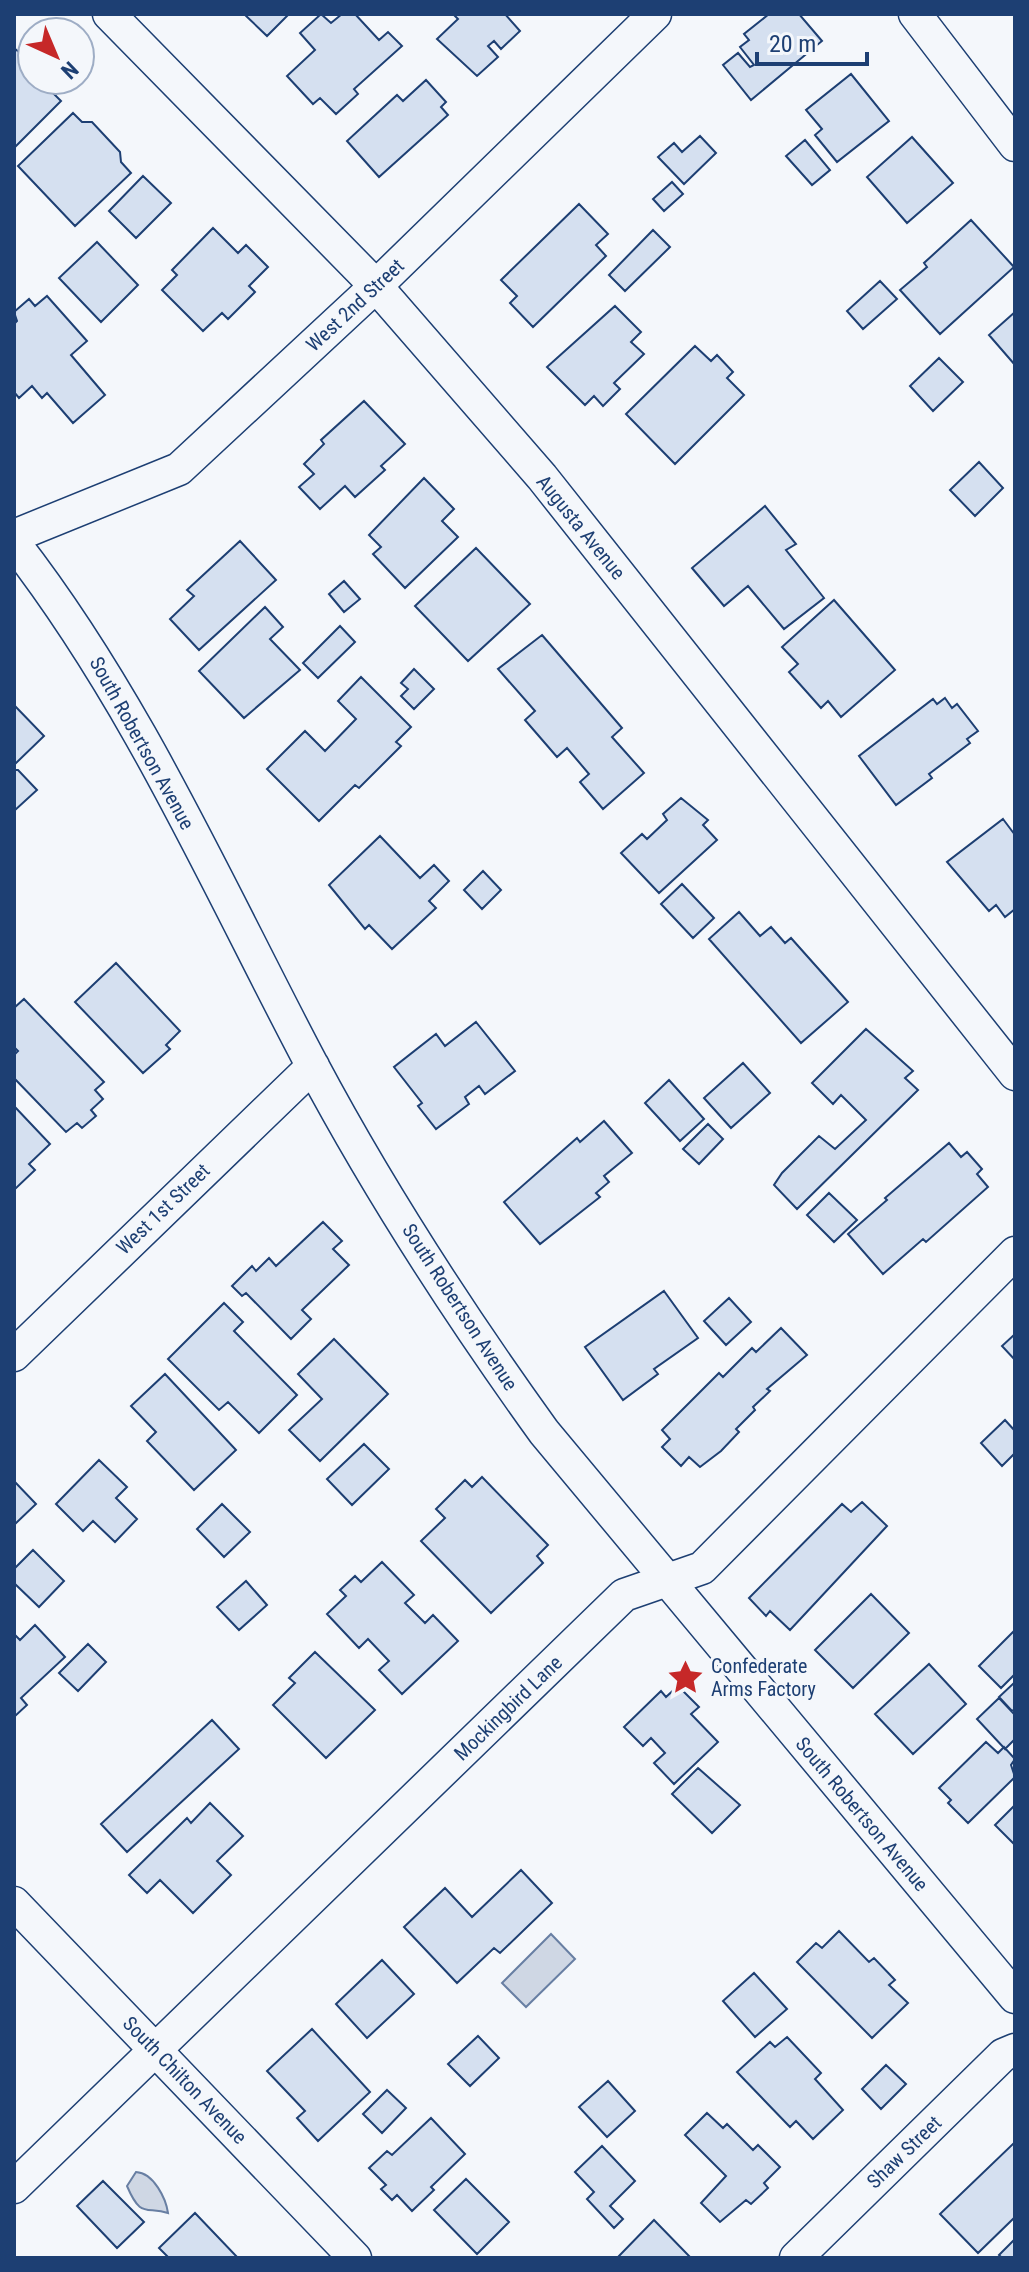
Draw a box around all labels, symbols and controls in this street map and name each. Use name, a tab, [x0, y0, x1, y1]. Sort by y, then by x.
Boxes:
north arrow	[16, 16, 96, 96]
scale bar	[757, 16, 867, 66]
text: 20 m	[769, 30, 816, 58]
text: N	[56, 56, 83, 84]
street label: West 2nd Street	[301, 254, 409, 356]
street label: Augusta Avenue	[532, 470, 630, 584]
street label: South Robertson Avenue	[85, 652, 199, 834]
street label: West 1st Street	[111, 1159, 215, 1259]
street label: South Robertson Avenue	[397, 1219, 523, 1395]
street label: Mockingbird Lane	[449, 1651, 567, 1765]
place label: Confederate Arms Factory	[711, 1654, 816, 1701]
place icon: Confederate Arms Factory	[666, 1659, 704, 1697]
street label: South Robertson Avenue	[791, 1732, 933, 1896]
street label: South Chilton Avenue	[118, 2011, 252, 2149]
street label: Shaw Street	[862, 2111, 946, 2193]

